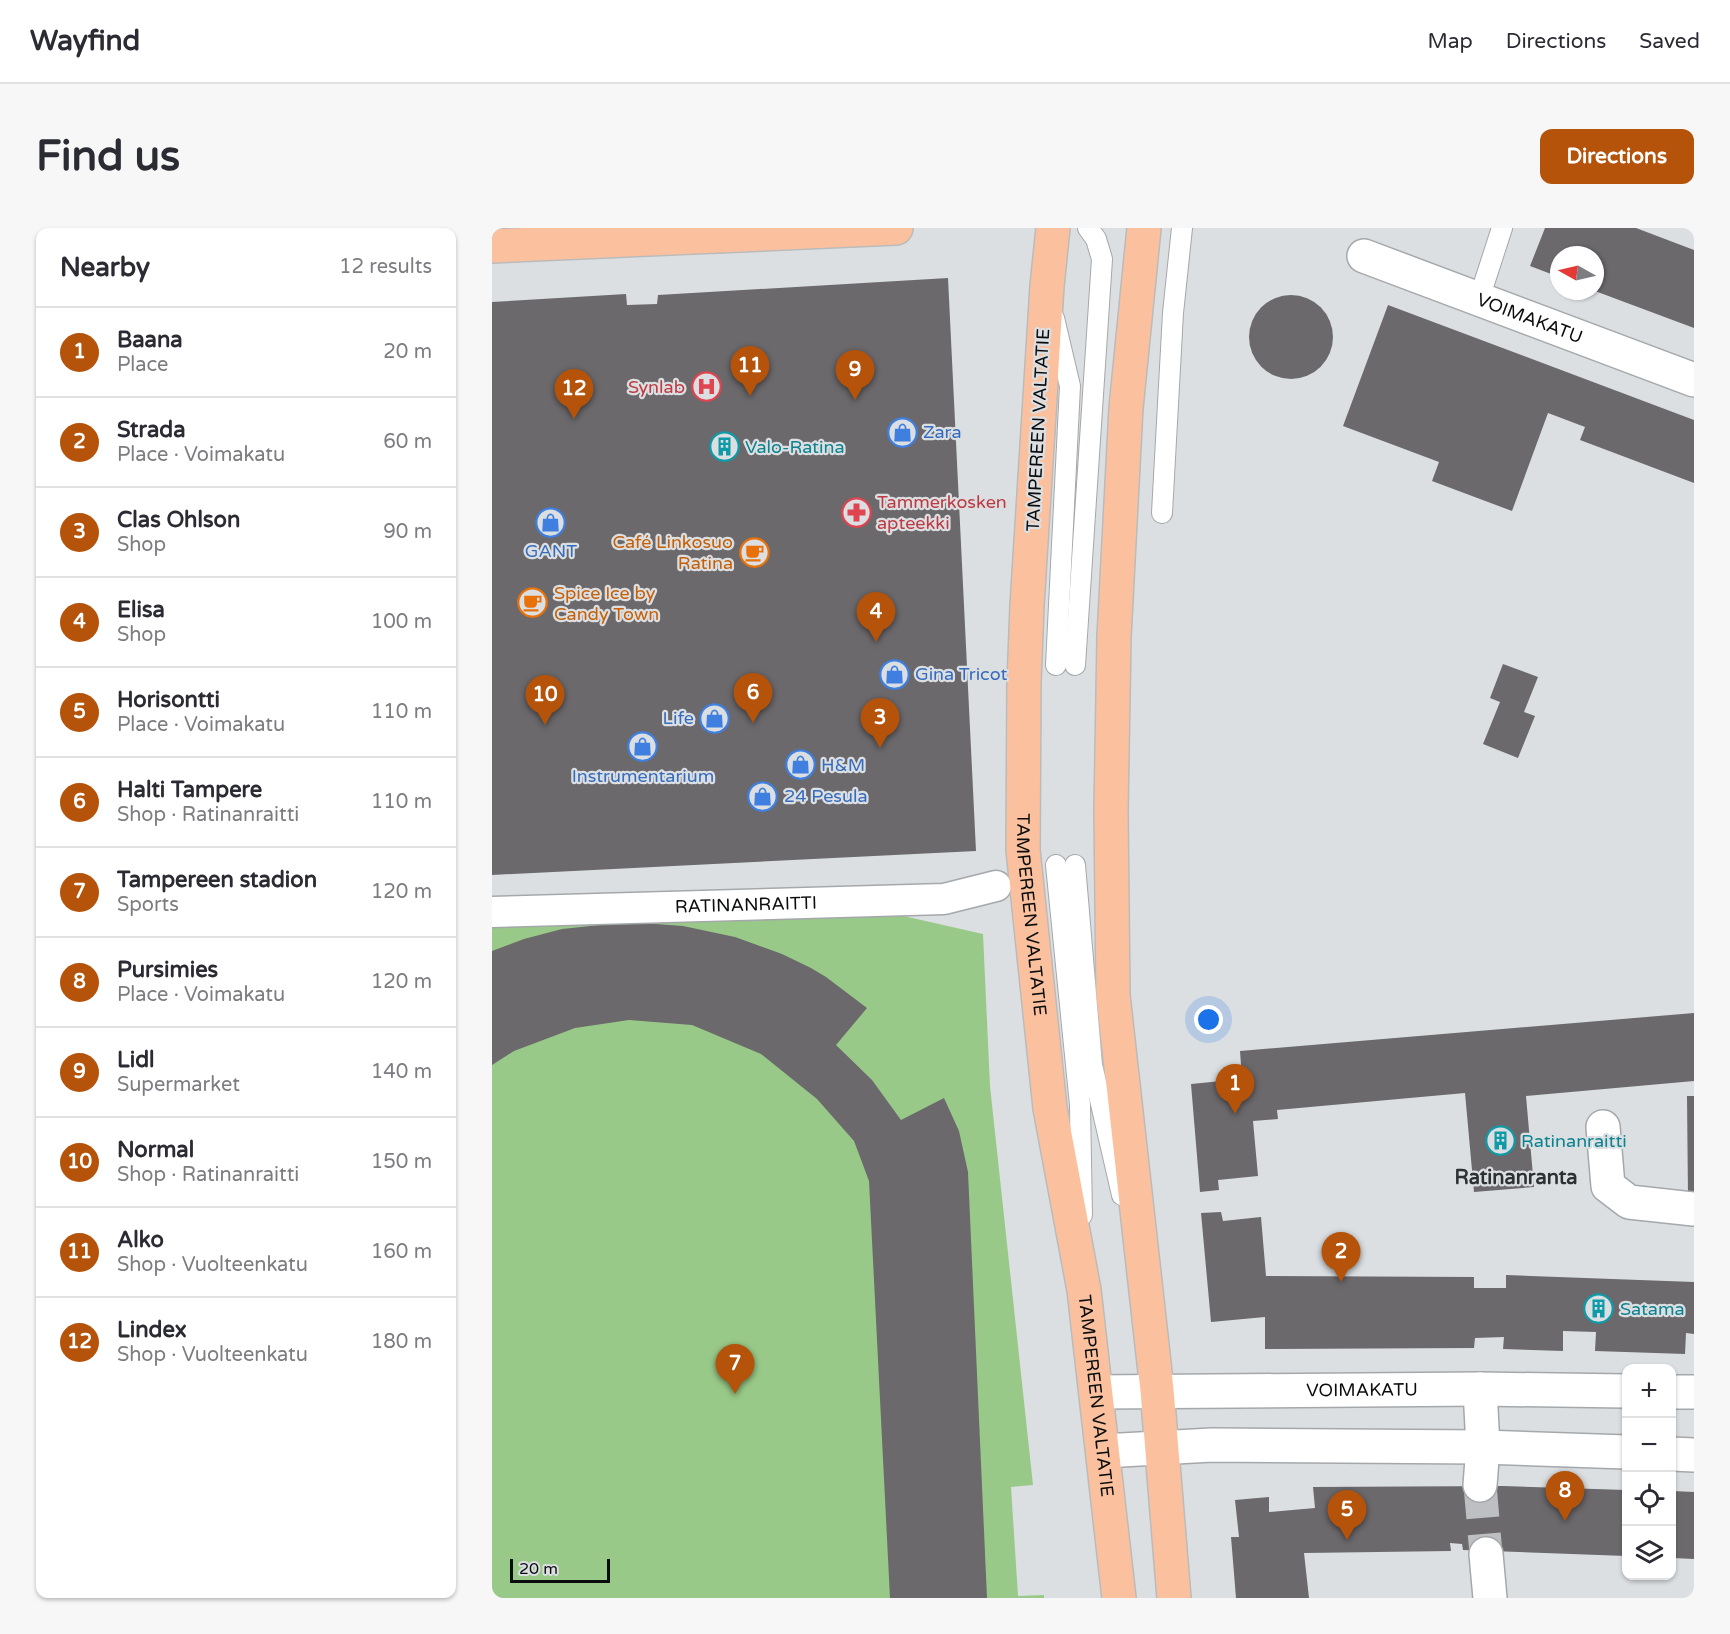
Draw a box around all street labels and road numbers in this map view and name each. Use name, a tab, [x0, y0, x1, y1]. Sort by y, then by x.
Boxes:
street label: VOIMAKATU	[1474, 288, 1586, 348]
street label: TAMPEREEN VALTATIE	[1022, 328, 1054, 532]
street label: TAMPEREEN VALTATIE	[1012, 813, 1051, 1017]
street label: RATINANRAITTI	[675, 892, 817, 918]
street label: TAMPEREEN VALTATIE	[1074, 1294, 1118, 1498]
street label: VOIMAKATU	[1306, 1378, 1418, 1401]

